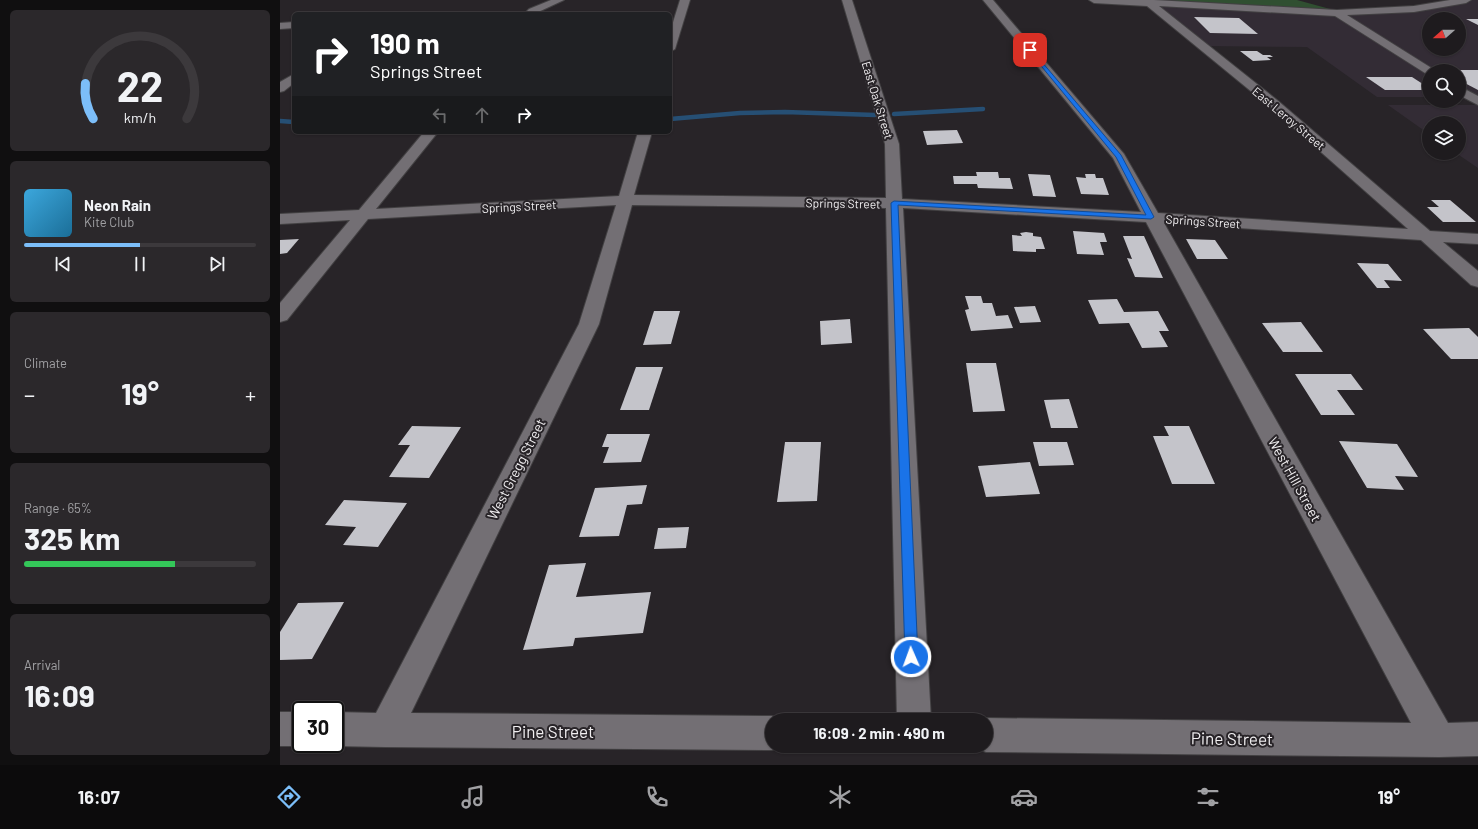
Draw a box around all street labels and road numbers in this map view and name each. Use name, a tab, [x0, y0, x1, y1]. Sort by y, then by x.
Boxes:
street label: East Oak Street	[860, 59, 896, 141]
street label: East Leroy Street	[1250, 84, 1328, 152]
street label: Springs Street	[805, 195, 881, 211]
street label: Springs Street	[481, 197, 557, 215]
street label: Springs Street	[1165, 211, 1241, 231]
street label: West Gregg Street	[483, 416, 549, 522]
street label: West Hill Street	[1265, 434, 1325, 524]
street label: Pine Street	[512, 721, 594, 741]
street label: Pine Street	[1191, 727, 1273, 749]

